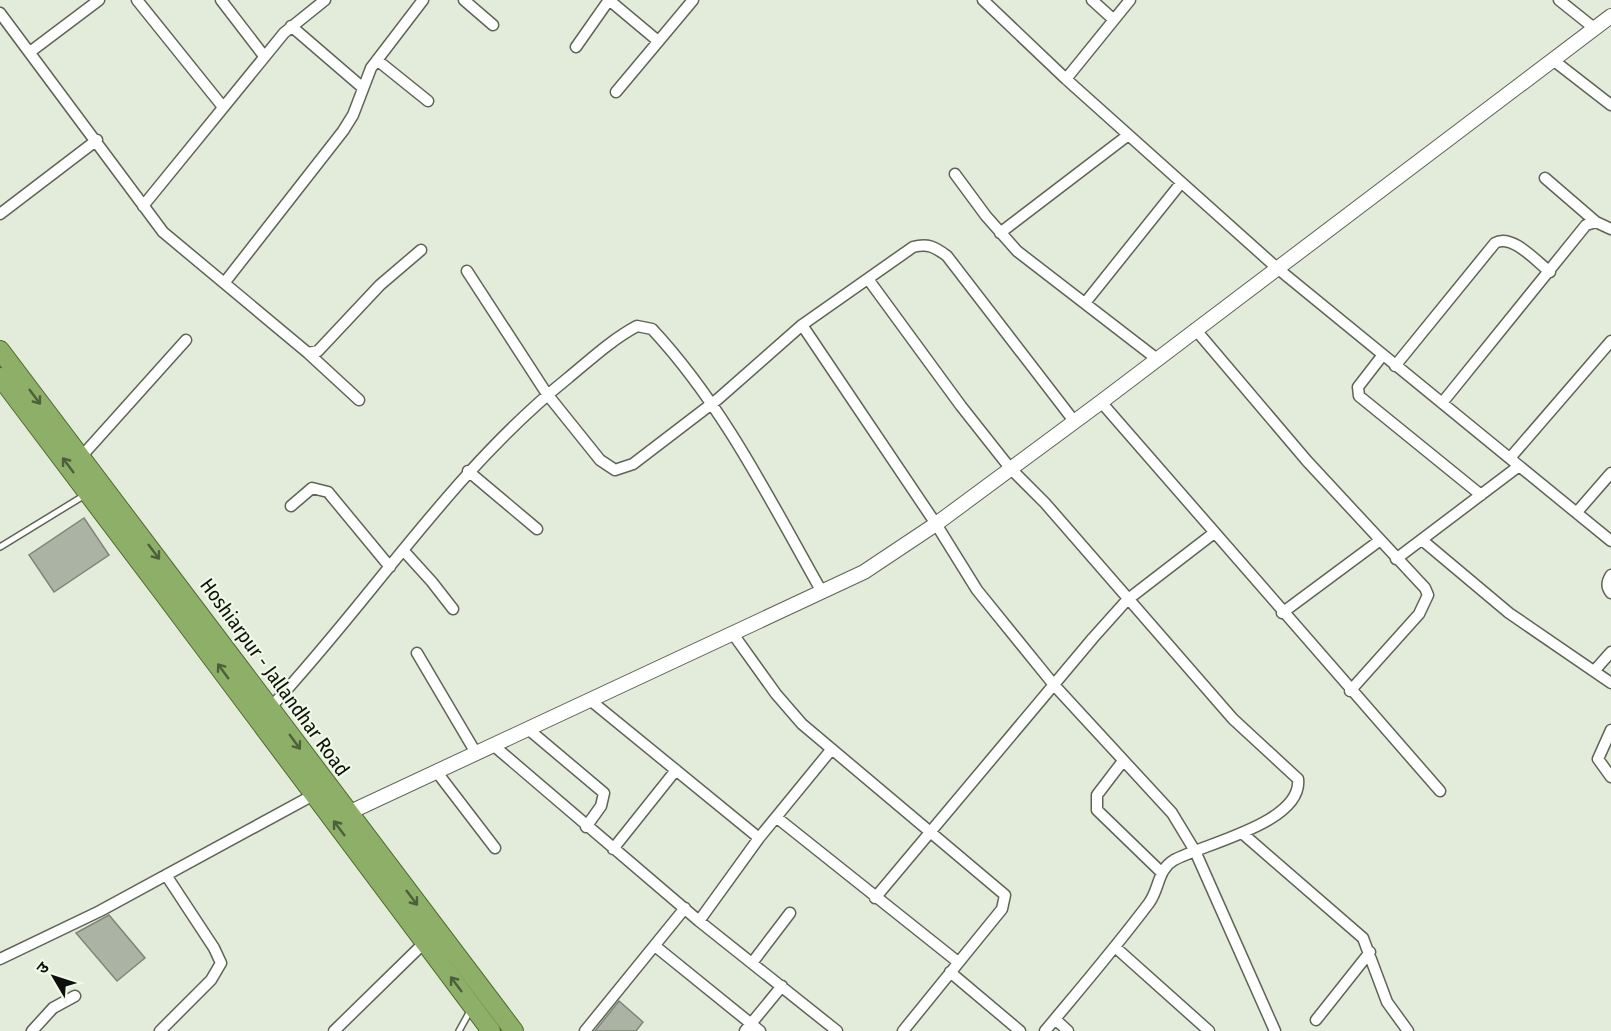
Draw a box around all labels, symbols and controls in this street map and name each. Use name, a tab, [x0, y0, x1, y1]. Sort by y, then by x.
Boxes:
one-way arrow	[29, 388, 42, 404]
one-way arrow	[61, 458, 74, 474]
one-way arrow	[147, 543, 160, 559]
street label: Hoshiarpur - Jallandhar Road	[195, 573, 355, 781]
one-way arrow	[217, 664, 229, 680]
one-way arrow	[289, 733, 301, 749]
one-way arrow	[332, 821, 345, 837]
one-way arrow	[405, 890, 418, 906]
north arrow	[24, 947, 84, 1007]
text: उ	[32, 958, 53, 977]
one-way arrow	[449, 977, 462, 993]

